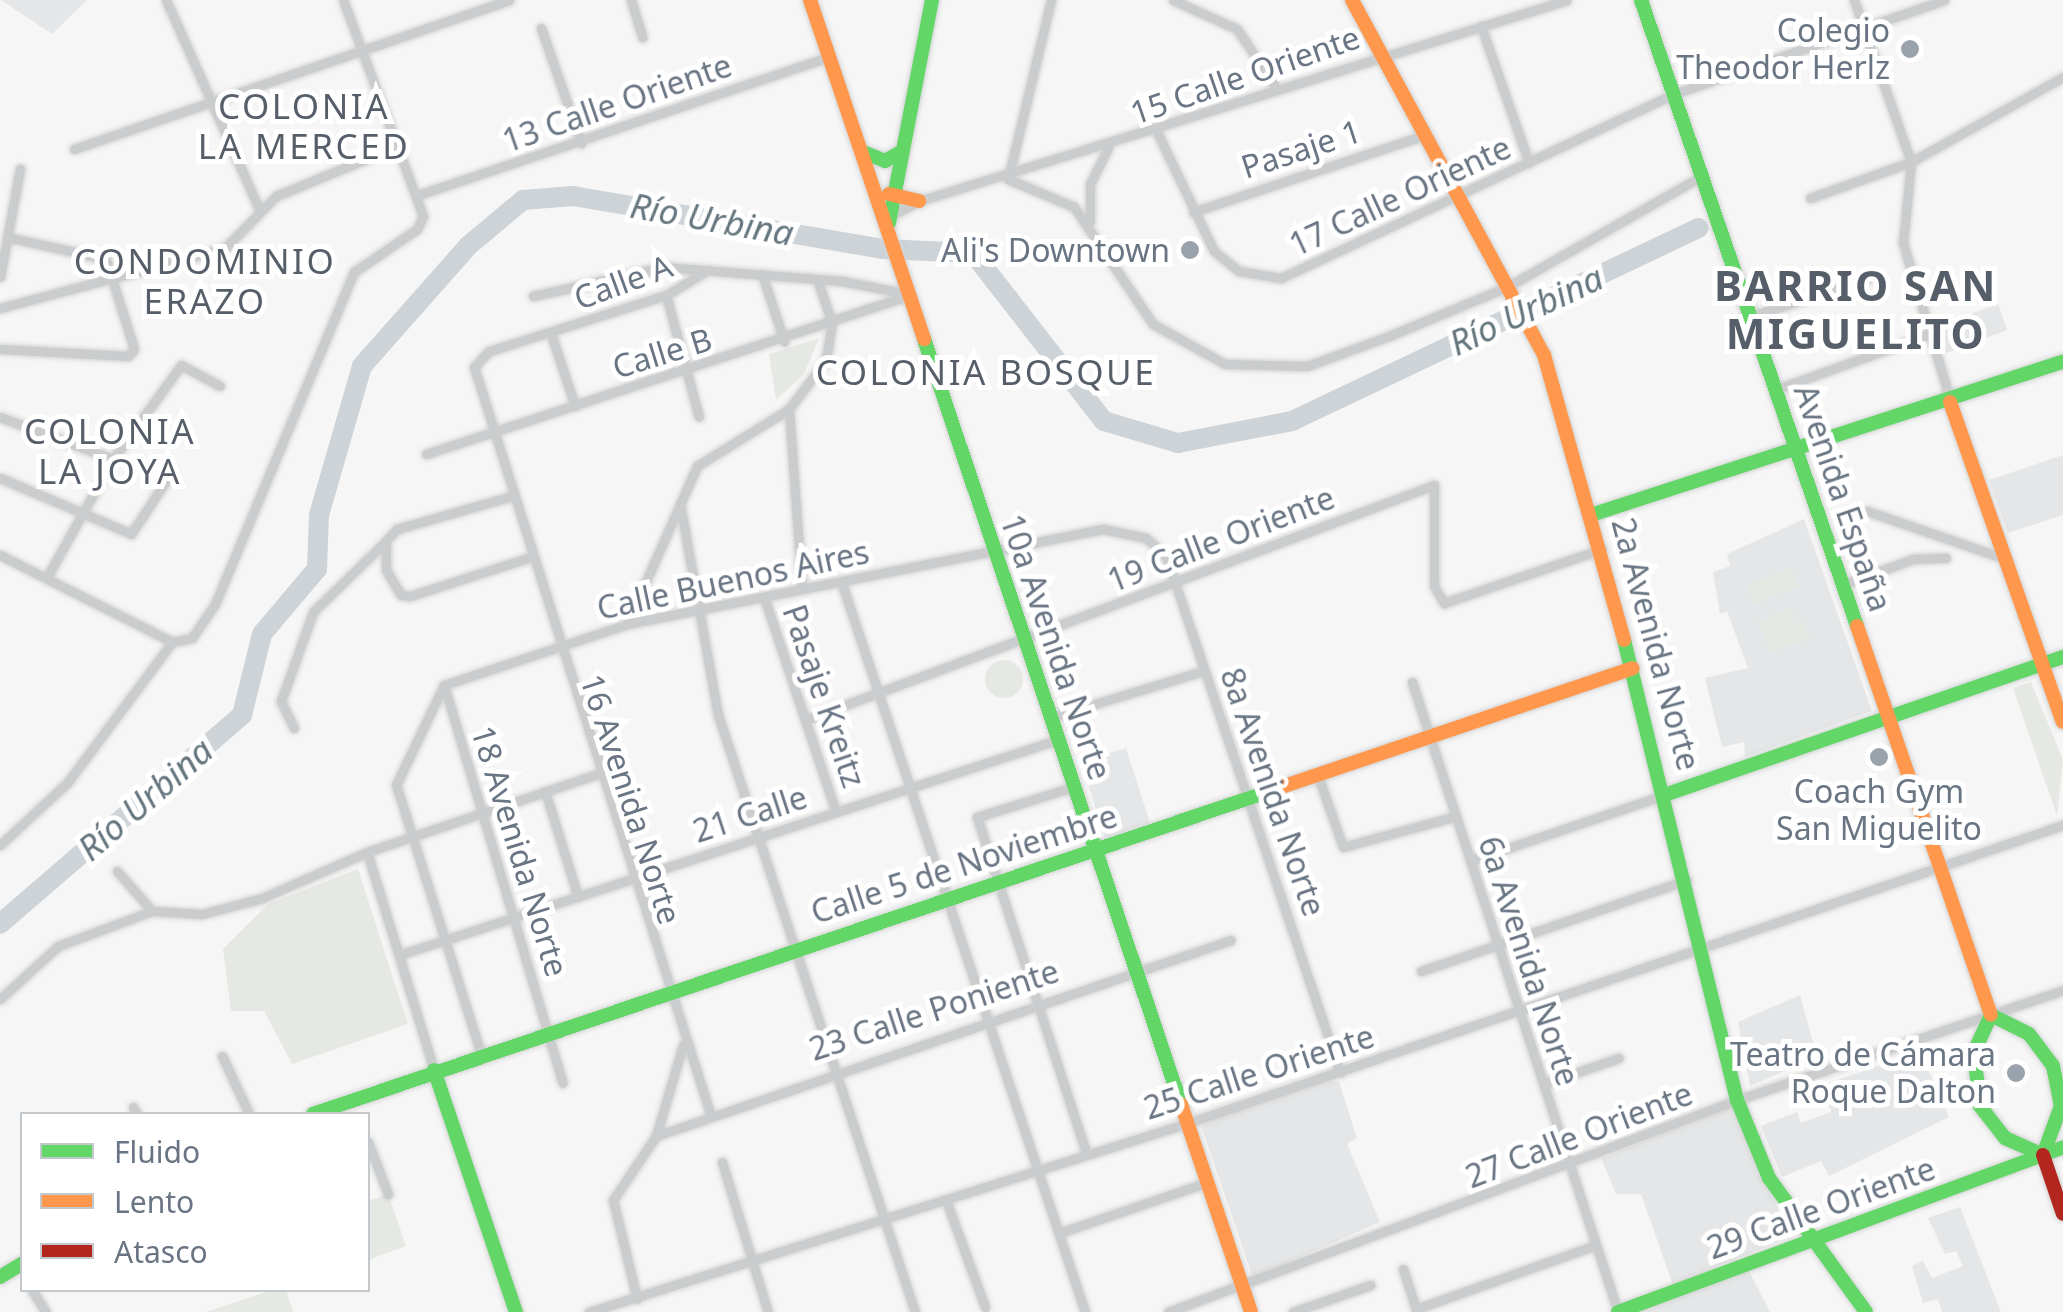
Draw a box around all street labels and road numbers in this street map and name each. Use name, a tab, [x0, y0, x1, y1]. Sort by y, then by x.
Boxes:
street label: 15 Calle Oriente	[1125, 18, 1365, 132]
street label: 13 Calle Oriente	[497, 46, 737, 160]
street label: Pasaje 1	[1236, 112, 1366, 186]
street label: 17 Calle Oriente	[1283, 128, 1517, 264]
street label: Calle A	[569, 247, 677, 317]
street label: Calle B	[608, 320, 716, 386]
street label: Avenida España	[1786, 380, 1900, 616]
street label: 19 Calle Oriente	[1102, 478, 1340, 600]
street label: 10a Avenida Norte	[993, 509, 1119, 785]
street label: 2a Avenida Norte	[1604, 514, 1708, 774]
street label: Calle Buenos Aires	[593, 532, 873, 628]
street label: Pasaje Kreitz	[775, 600, 873, 792]
street label: 8a Avenida Norte	[1213, 663, 1333, 921]
street label: 16 Avenida Norte	[573, 669, 689, 929]
street label: 18 Avenida Norte	[464, 721, 576, 981]
street label: 21 Calle	[688, 778, 812, 850]
street label: Calle 5 de Noviembre	[806, 796, 1122, 932]
street label: 6a Avenida Norte	[1471, 832, 1587, 1090]
street label: 23 Calle Poniente	[804, 952, 1064, 1068]
street label: 25 Calle Oriente	[1139, 1017, 1379, 1127]
street label: 27 Calle Oriente	[1460, 1074, 1698, 1196]
street label: 29 Calle Oriente	[1702, 1149, 1940, 1267]

